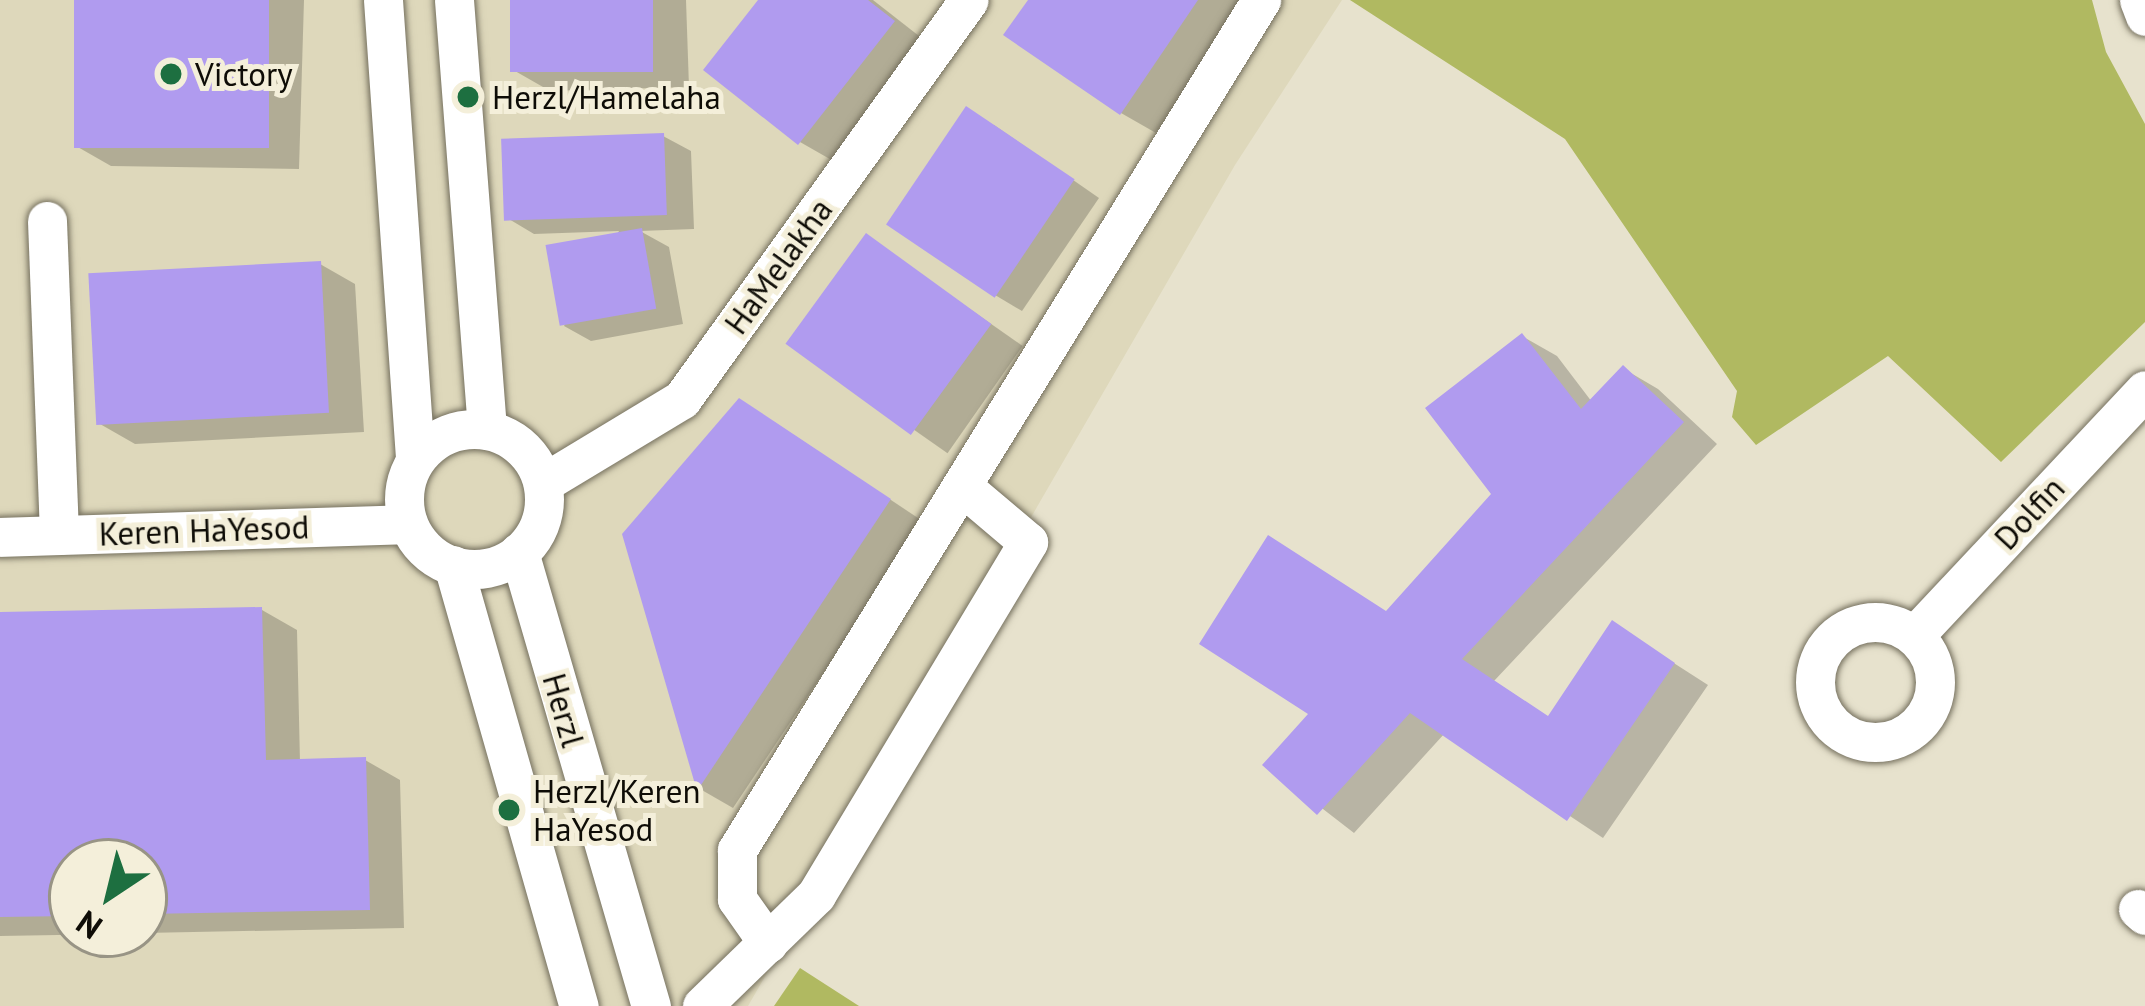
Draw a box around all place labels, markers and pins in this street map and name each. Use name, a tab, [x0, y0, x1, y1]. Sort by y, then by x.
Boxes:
place label: Victory	[195, 54, 293, 94]
marker: Victory	[158, 61, 184, 87]
place label: Herzl/Hamelaha	[492, 77, 721, 117]
marker: Herzl/Hamelaha	[455, 84, 481, 110]
place label: Herzl/Keren HaYesod	[533, 771, 701, 849]
marker: Herzl/Keren HaYesod	[496, 797, 522, 823]

